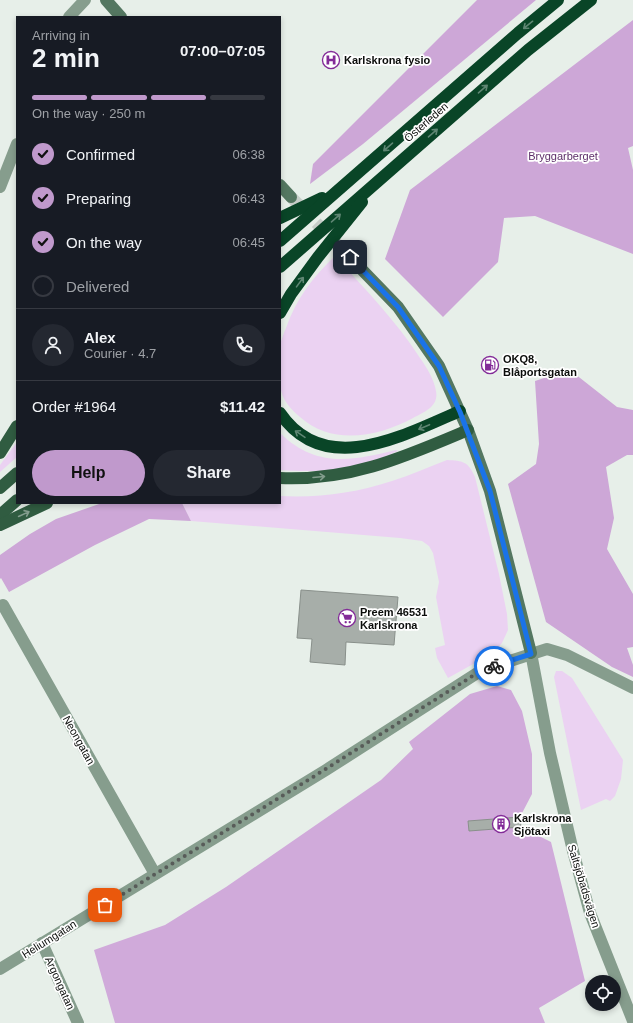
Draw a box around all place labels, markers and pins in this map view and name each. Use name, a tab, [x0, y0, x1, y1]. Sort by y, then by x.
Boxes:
hospital icon: Karlskrona fysio	[321, 50, 341, 70]
place label: Karlskrona fysio	[344, 54, 430, 66]
pin	[333, 240, 367, 274]
place label: OKQ8, Blåportsgatan	[503, 353, 577, 378]
fuel station icon: OKQ8, Blåportsgatan	[480, 355, 500, 375]
place label: Preem 46531 Karlskrona	[360, 606, 427, 631]
supermarket icon: Preem 46531 Karlskrona	[337, 608, 357, 628]
place label: Karlskrona Sjötaxi	[514, 812, 572, 837]
building icon: Karlskrona Sjötaxi	[491, 814, 511, 834]
pin	[88, 888, 122, 922]

